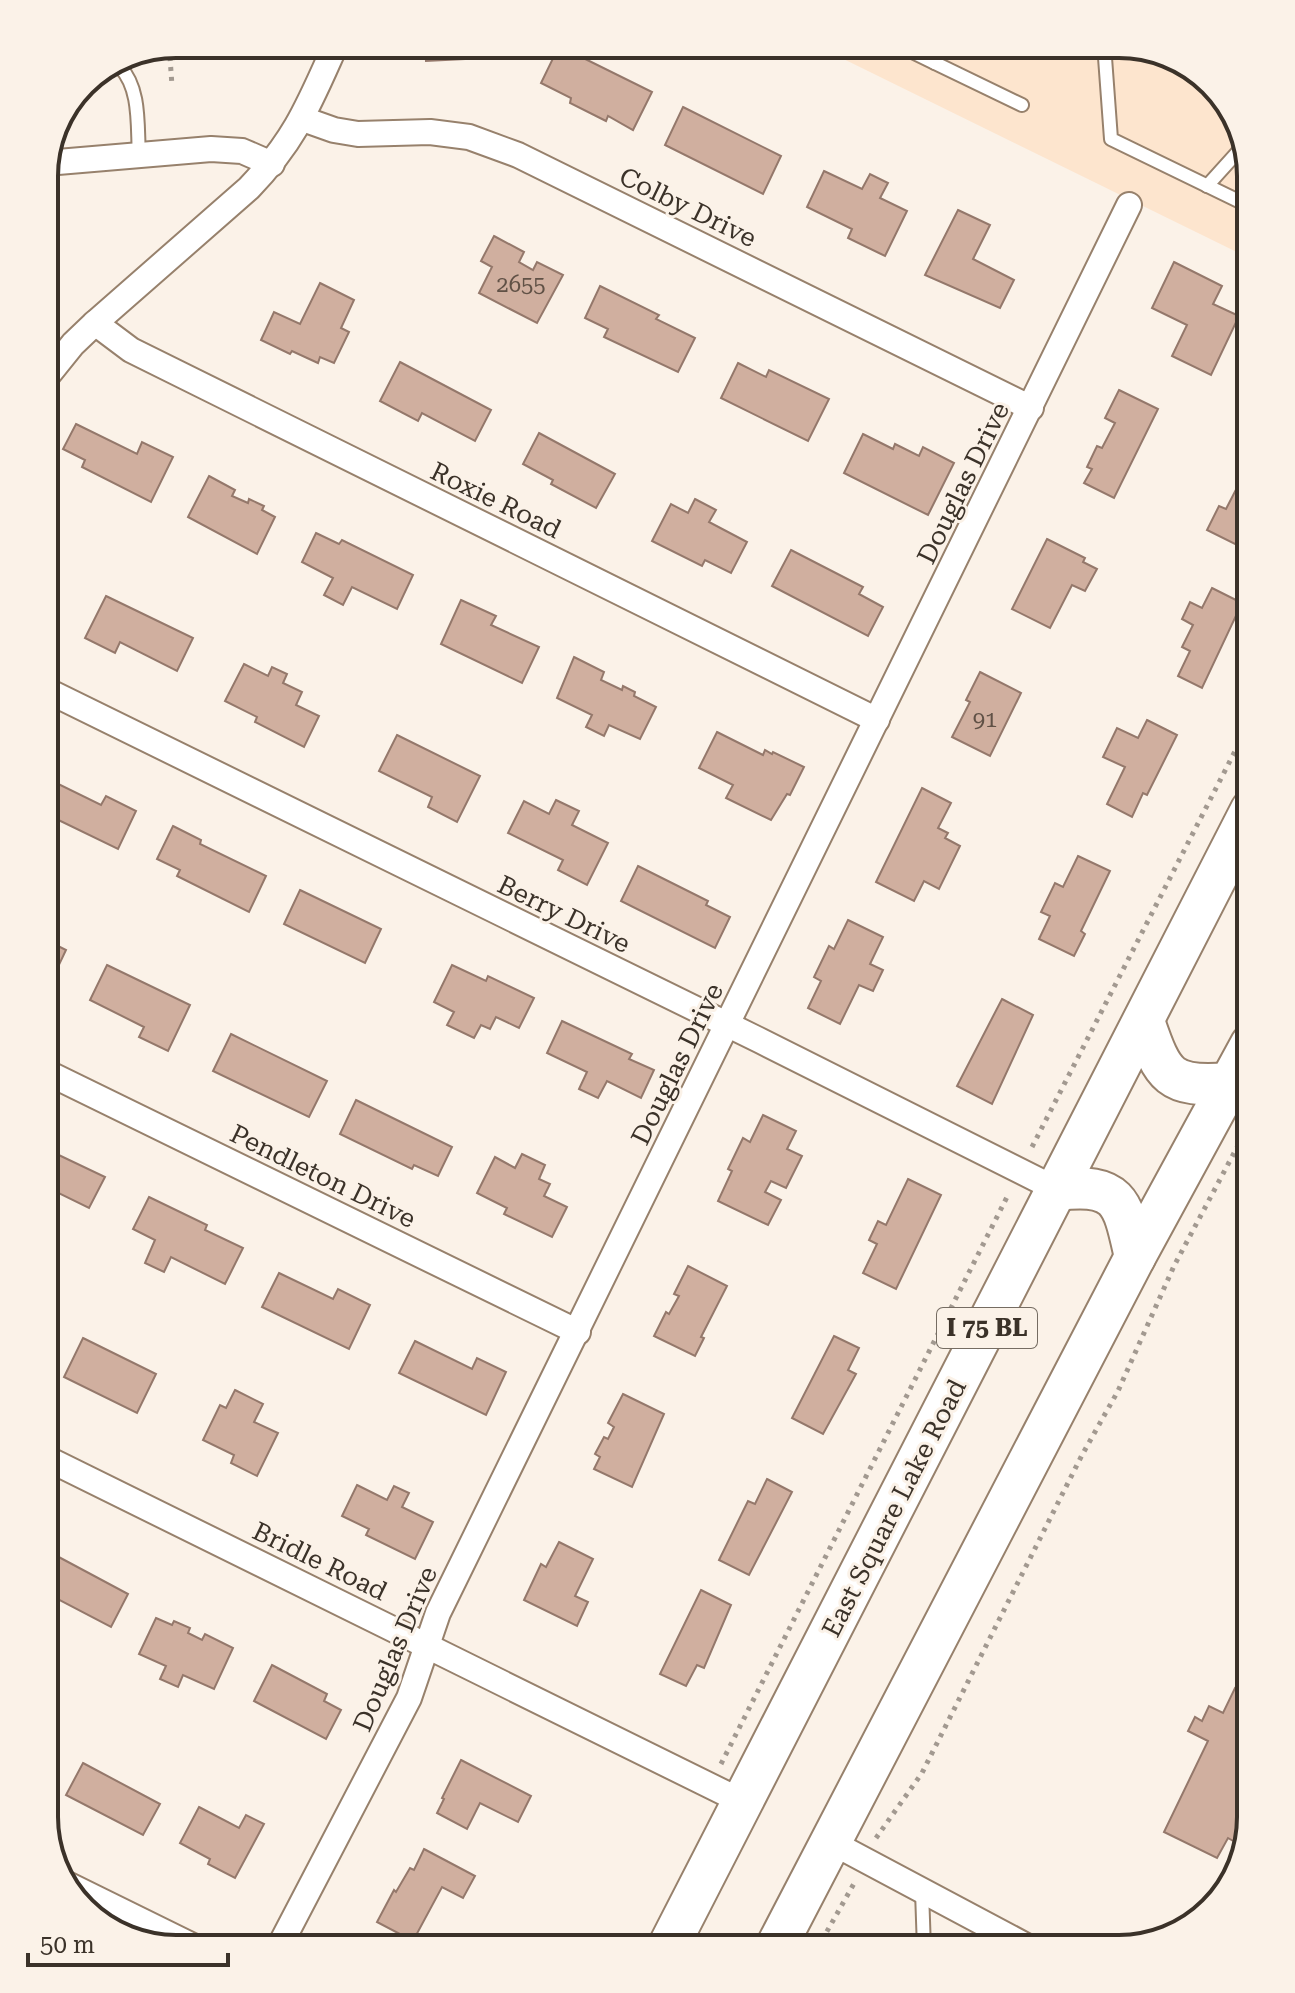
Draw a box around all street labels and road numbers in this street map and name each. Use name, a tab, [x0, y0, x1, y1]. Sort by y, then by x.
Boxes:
street label: Colby Drive	[615, 161, 761, 253]
street label: Douglas Drive	[911, 397, 1015, 569]
street label: Roxie Road	[426, 456, 566, 545]
street label: Berry Drive	[493, 869, 635, 959]
street label: Douglas Drive	[625, 978, 729, 1150]
street label: Pendleton Drive	[225, 1118, 421, 1234]
road number: I 75 BL	[937, 1308, 1037, 1348]
street label: East Square Lake Road	[816, 1374, 972, 1642]
street label: Bridle Road	[248, 1516, 392, 1607]
street label: Douglas Drive	[347, 1562, 443, 1736]

